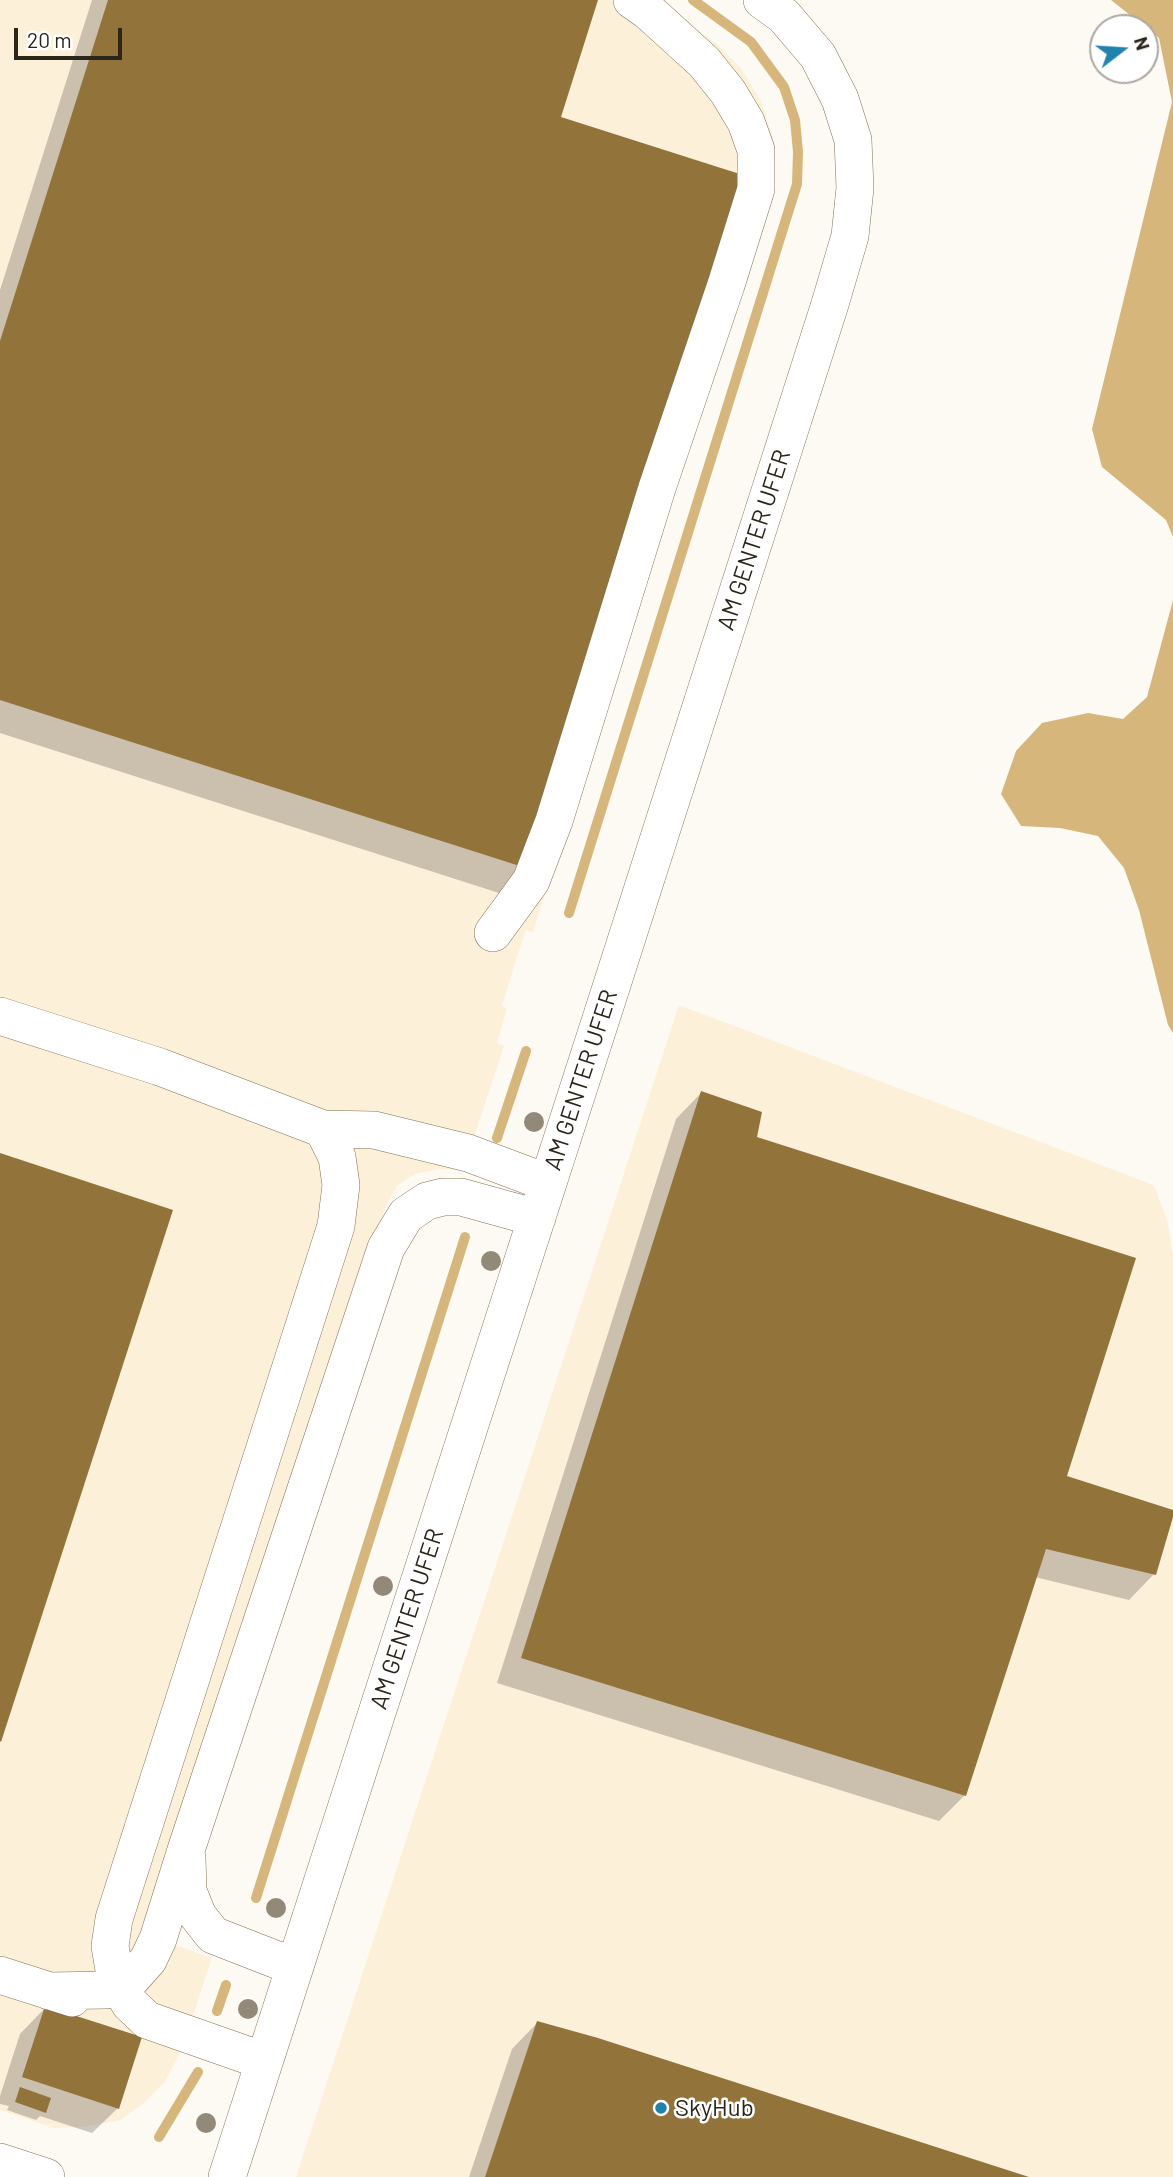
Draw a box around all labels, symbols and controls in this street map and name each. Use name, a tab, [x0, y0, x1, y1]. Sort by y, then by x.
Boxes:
scale bar	[18, 14, 126, 58]
north arrow	[1089, 14, 1159, 84]
text: 20 m	[27, 27, 72, 52]
text: N	[1130, 34, 1155, 53]
street label: AM GENTER UFER	[711, 446, 797, 634]
street label: AM GENTER UFER	[538, 986, 624, 1174]
street label: AM GENTER UFER	[364, 1525, 450, 1713]
place label: SkyHub	[675, 2094, 754, 2122]
marker: SkyHub	[653, 2100, 669, 2116]

